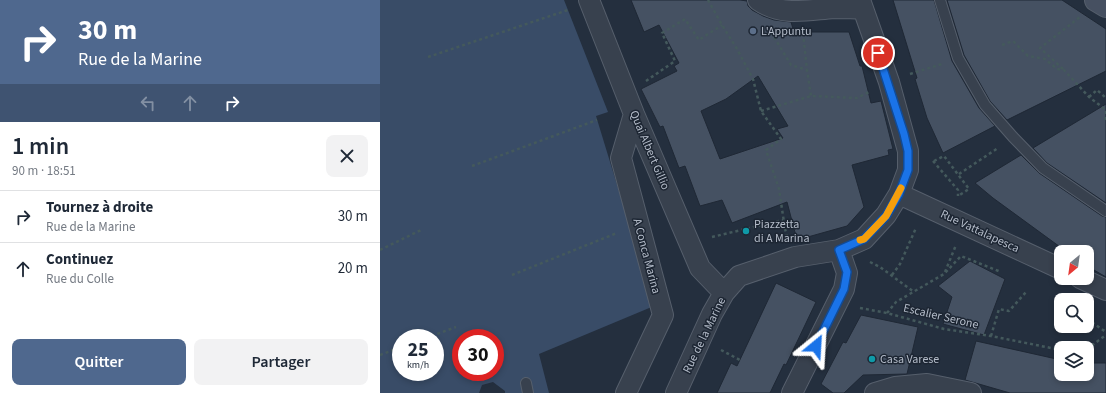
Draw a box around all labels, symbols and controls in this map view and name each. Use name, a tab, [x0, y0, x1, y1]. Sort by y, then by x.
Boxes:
text: 30 m	[78, 10, 137, 50]
icon: right	[12, 16, 64, 68]
place label: L'Appuntu	[761, 23, 812, 40]
marker: L'Appuntu	[748, 26, 758, 36]
pin	[861, 36, 895, 70]
icon: arrive	[867, 42, 889, 64]
text: Rue de la Marine	[78, 47, 202, 72]
icon: left	[137, 92, 159, 114]
icon: ahead	[179, 92, 201, 114]
icon: right	[221, 92, 243, 114]
street label: Quai Albert Gillio	[625, 108, 674, 192]
text: 1 min	[12, 129, 69, 164]
button: close	[326, 135, 368, 177]
text: 90 m · 18:51	[12, 162, 76, 180]
text: Tournez à droite	[46, 197, 153, 218]
icon: right	[12, 206, 34, 228]
text: 30 m	[338, 206, 368, 227]
street label: Rue Vattalapesca	[938, 206, 1022, 257]
place label: Piazzetta di A Marina	[754, 216, 809, 247]
street label: A Conca Marina	[628, 217, 665, 296]
text: Rue de la Marine	[46, 218, 136, 236]
marker: Piazzetta di A Marina	[741, 226, 751, 236]
north arrow	[1054, 245, 1094, 285]
map controls	[1054, 245, 1094, 381]
text: Continuez	[46, 249, 113, 270]
icon: ahead	[12, 258, 34, 280]
text: 20 m	[338, 258, 368, 279]
text: Rue du Colle	[46, 270, 114, 288]
button: search	[1054, 293, 1094, 333]
street label: Rue de la Marine	[679, 294, 730, 376]
street label: Escalier Serone	[902, 300, 980, 333]
position arrow	[795, 325, 837, 367]
speed limit sign: 30	[452, 329, 504, 381]
text: 25	[407, 336, 429, 364]
button: Quitter	[12, 339, 186, 385]
button: Partager	[194, 339, 368, 385]
button: layers	[1054, 341, 1094, 381]
place label: Casa Varese	[880, 351, 939, 368]
marker: Casa Varese	[867, 354, 877, 364]
text: km/h	[407, 358, 429, 372]

